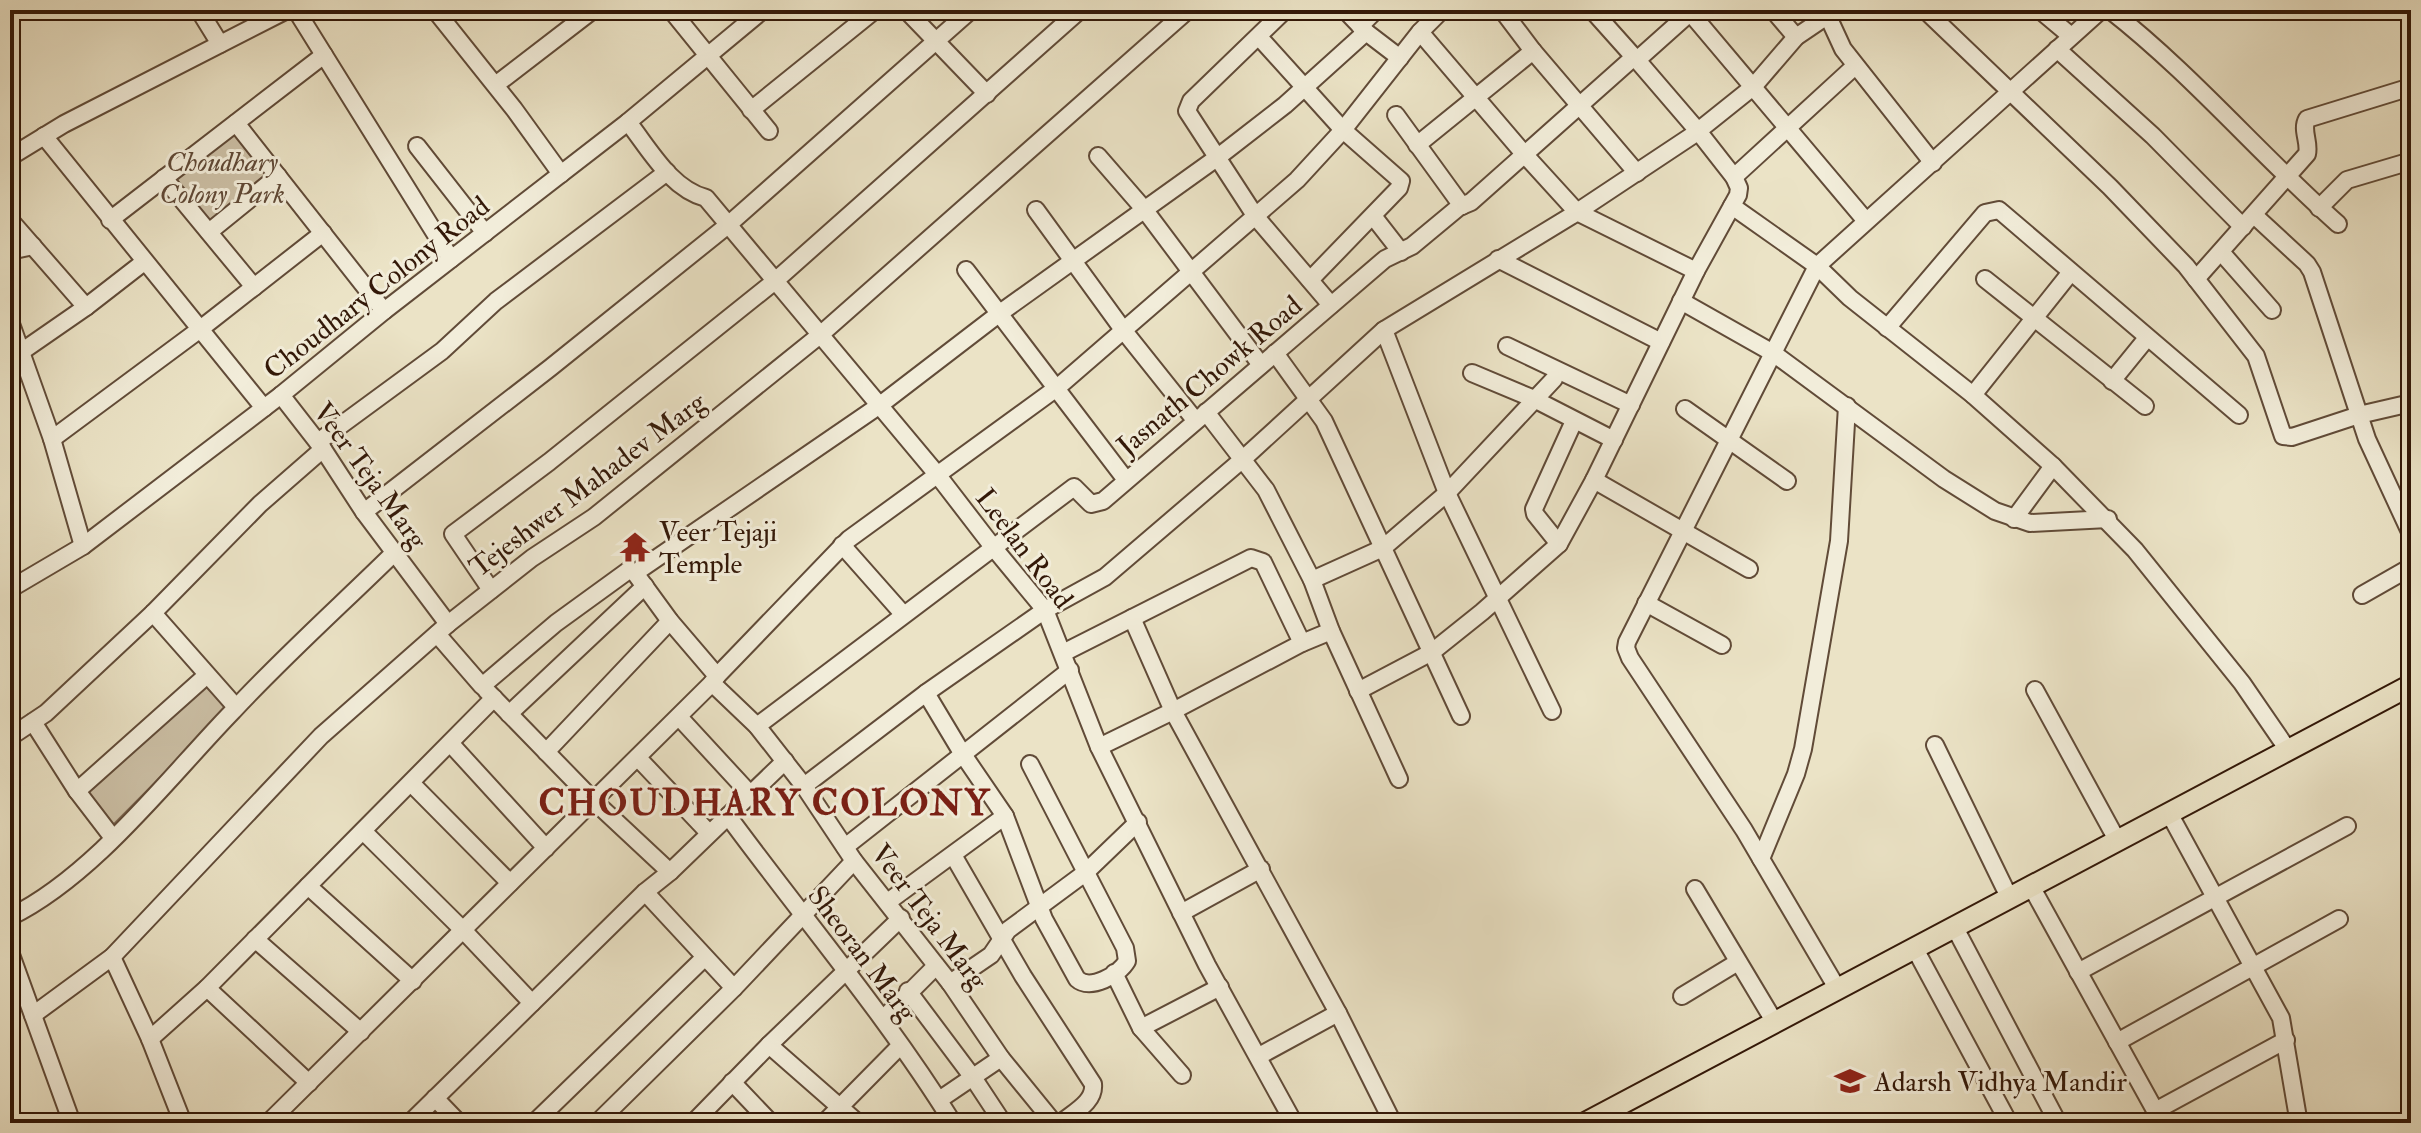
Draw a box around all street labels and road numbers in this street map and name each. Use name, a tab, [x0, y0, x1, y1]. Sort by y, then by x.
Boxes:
street label: Choudhary Colony Road	[257, 189, 497, 387]
street label: Jasnath Chowk Road	[1109, 288, 1310, 464]
street label: Tejeshwer Mahadev Marg	[463, 384, 714, 585]
street label: Veer Teja Marg	[305, 396, 435, 557]
street label: Leelan Road	[967, 482, 1080, 616]
street label: Veer Teja Marg	[863, 837, 995, 997]
street label: Sheoran Marg	[800, 879, 925, 1029]

